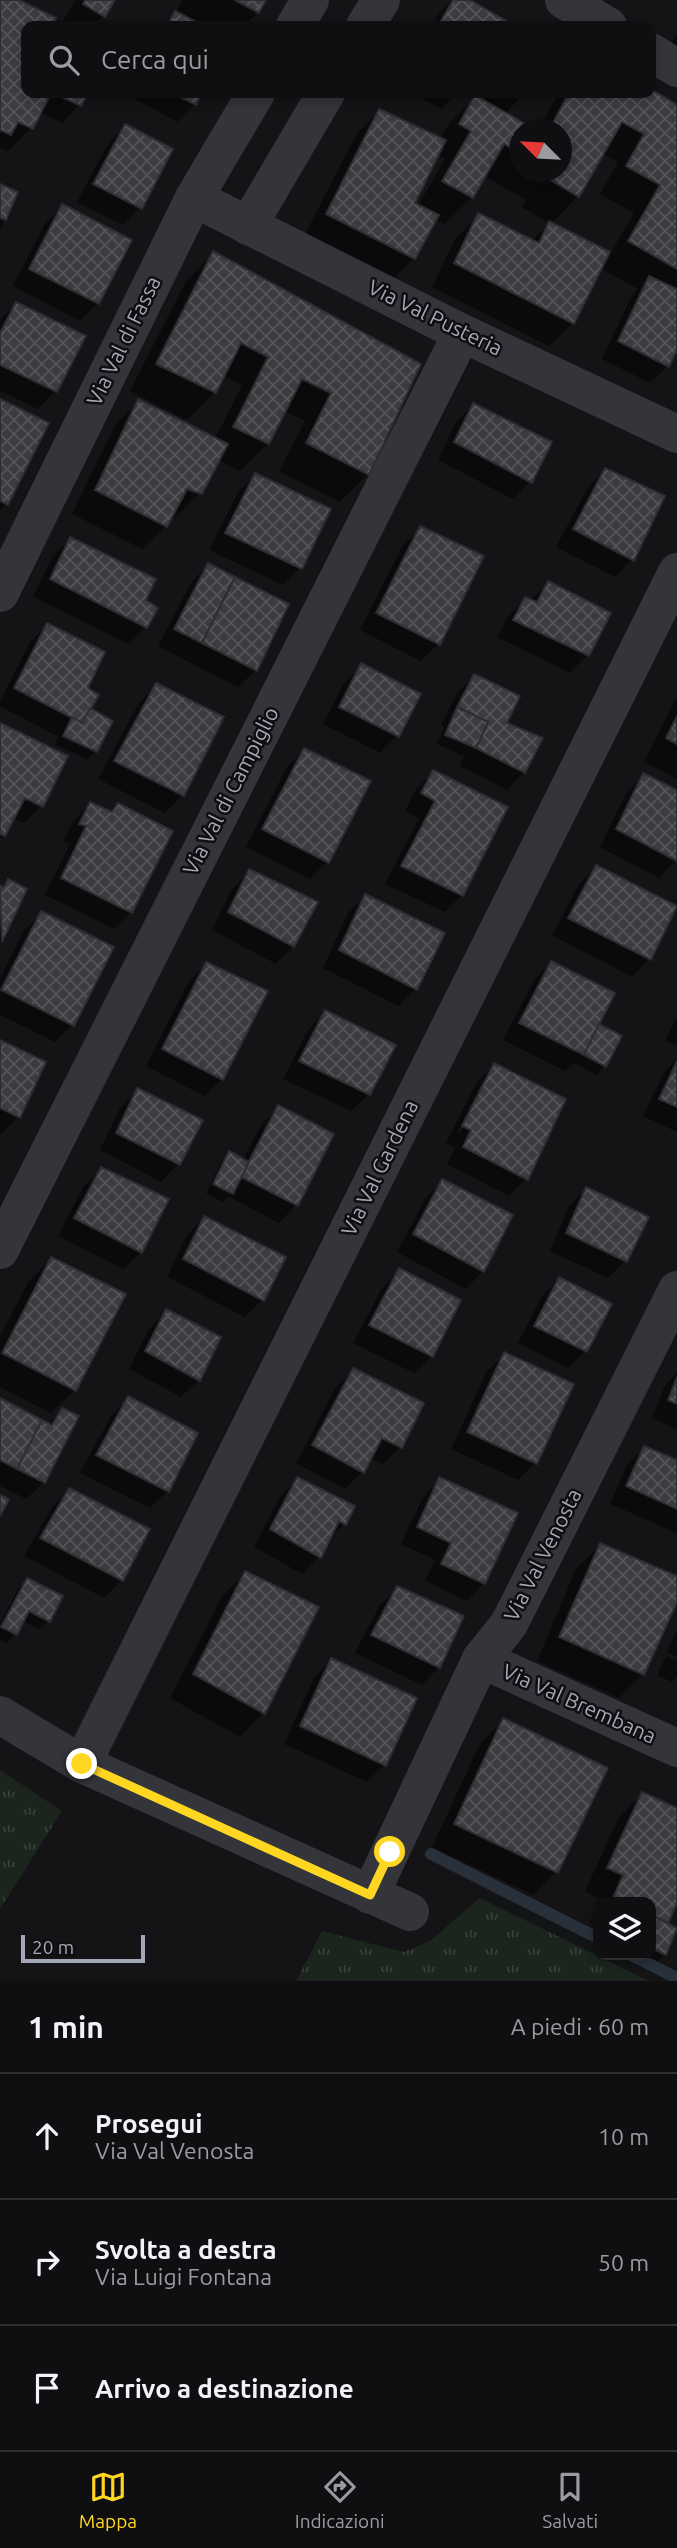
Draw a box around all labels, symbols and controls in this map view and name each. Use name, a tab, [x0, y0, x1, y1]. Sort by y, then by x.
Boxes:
search box	[21, 21, 656, 98]
icon: search	[45, 41, 83, 79]
text: Cerca qui	[101, 45, 209, 74]
north arrow	[509, 119, 572, 182]
street label: Via Val di Fassa	[81, 272, 165, 409]
street label: Via Val Pusteria	[365, 274, 506, 360]
street label: Via Val di Campiglio	[177, 703, 283, 878]
street label: Via Val Gardena	[336, 1096, 422, 1239]
street label: Via Val Venosta	[498, 1484, 586, 1625]
street label: Via Val Brembana	[499, 1658, 660, 1748]
route end	[66, 1748, 97, 1779]
route start	[374, 1836, 405, 1867]
map controls	[593, 1897, 656, 1960]
button: layers	[593, 1897, 656, 1960]
scale bar	[21, 1932, 145, 1964]
text: 20 m	[32, 1936, 74, 1958]
text: 1 min	[28, 2010, 104, 2044]
text: A piedi · 60 m	[511, 2014, 649, 2039]
text: Prosegui	[95, 2109, 203, 2138]
icon: ahead	[28, 2117, 66, 2155]
text: 10 m	[598, 2124, 649, 2149]
text: Via Val Venosta	[95, 2138, 254, 2163]
text: Svolta a destra	[95, 2235, 277, 2264]
icon: right	[28, 2243, 66, 2281]
text: 50 m	[598, 2250, 649, 2275]
text: Via Luigi Fontana	[95, 2264, 272, 2289]
icon: arrive	[28, 2369, 66, 2407]
text: Arrivo a destinazione	[95, 2374, 354, 2403]
tab: Mappa	[79, 2468, 137, 2532]
tab: Indicazioni	[295, 2468, 385, 2532]
tab: Salvati	[542, 2468, 598, 2532]

